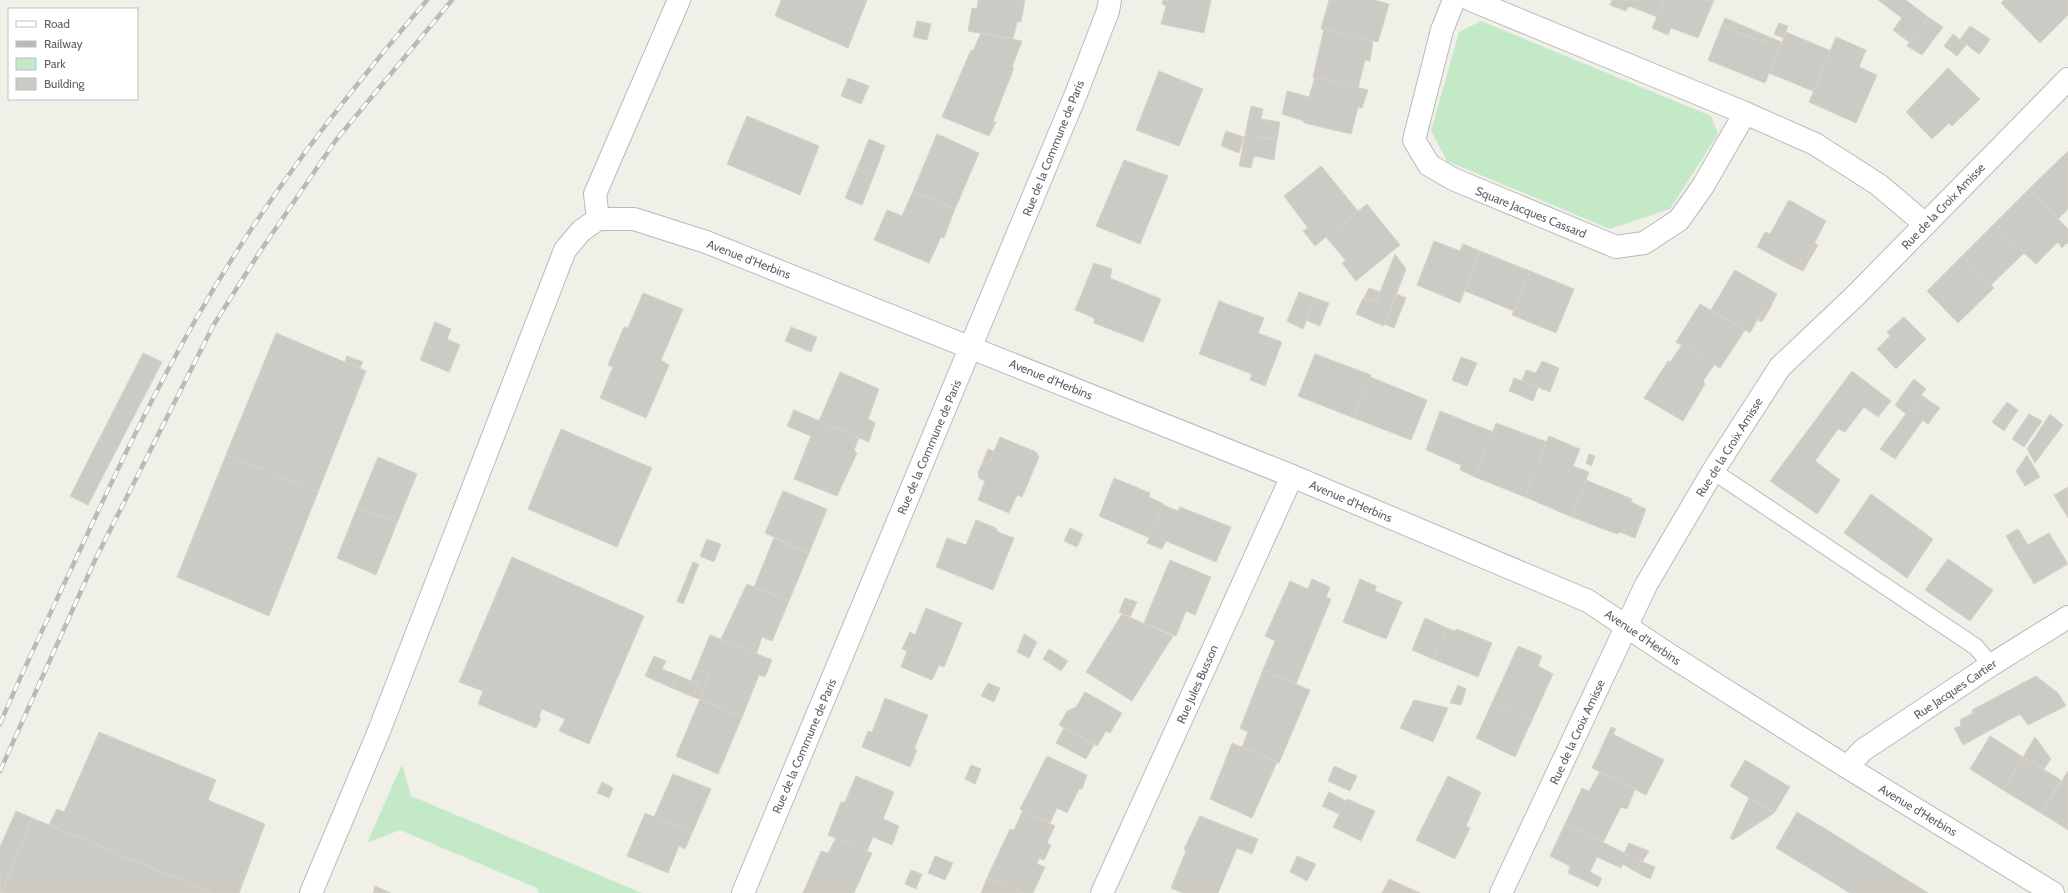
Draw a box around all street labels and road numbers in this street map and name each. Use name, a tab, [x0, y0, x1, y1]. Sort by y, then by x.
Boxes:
street label: Rue de la Commune de Paris	[1019, 78, 1087, 218]
street label: Rue de la Croix Amisse	[1898, 160, 1988, 252]
street label: Square Jacques Cassard	[1473, 183, 1589, 241]
street label: Avenue d'Herbins	[705, 236, 793, 282]
street label: Avenue d'Herbins	[1007, 355, 1095, 403]
street label: Rue de la Commune de Paris	[894, 377, 964, 517]
street label: Rue de la Croix Amisse	[1692, 395, 1766, 499]
street label: Avenue d'Herbins	[1307, 477, 1395, 525]
street label: Avenue d'Herbins	[1602, 606, 1684, 668]
street label: Rue Jules Busson	[1173, 642, 1221, 726]
street label: Rue Jacques Cartier	[1911, 656, 1999, 722]
street label: Rue de la Commune de Paris	[769, 676, 839, 816]
street label: Rue de la Croix Amisse	[1546, 677, 1608, 787]
street label: Avenue d'Herbins	[1876, 781, 1960, 839]

